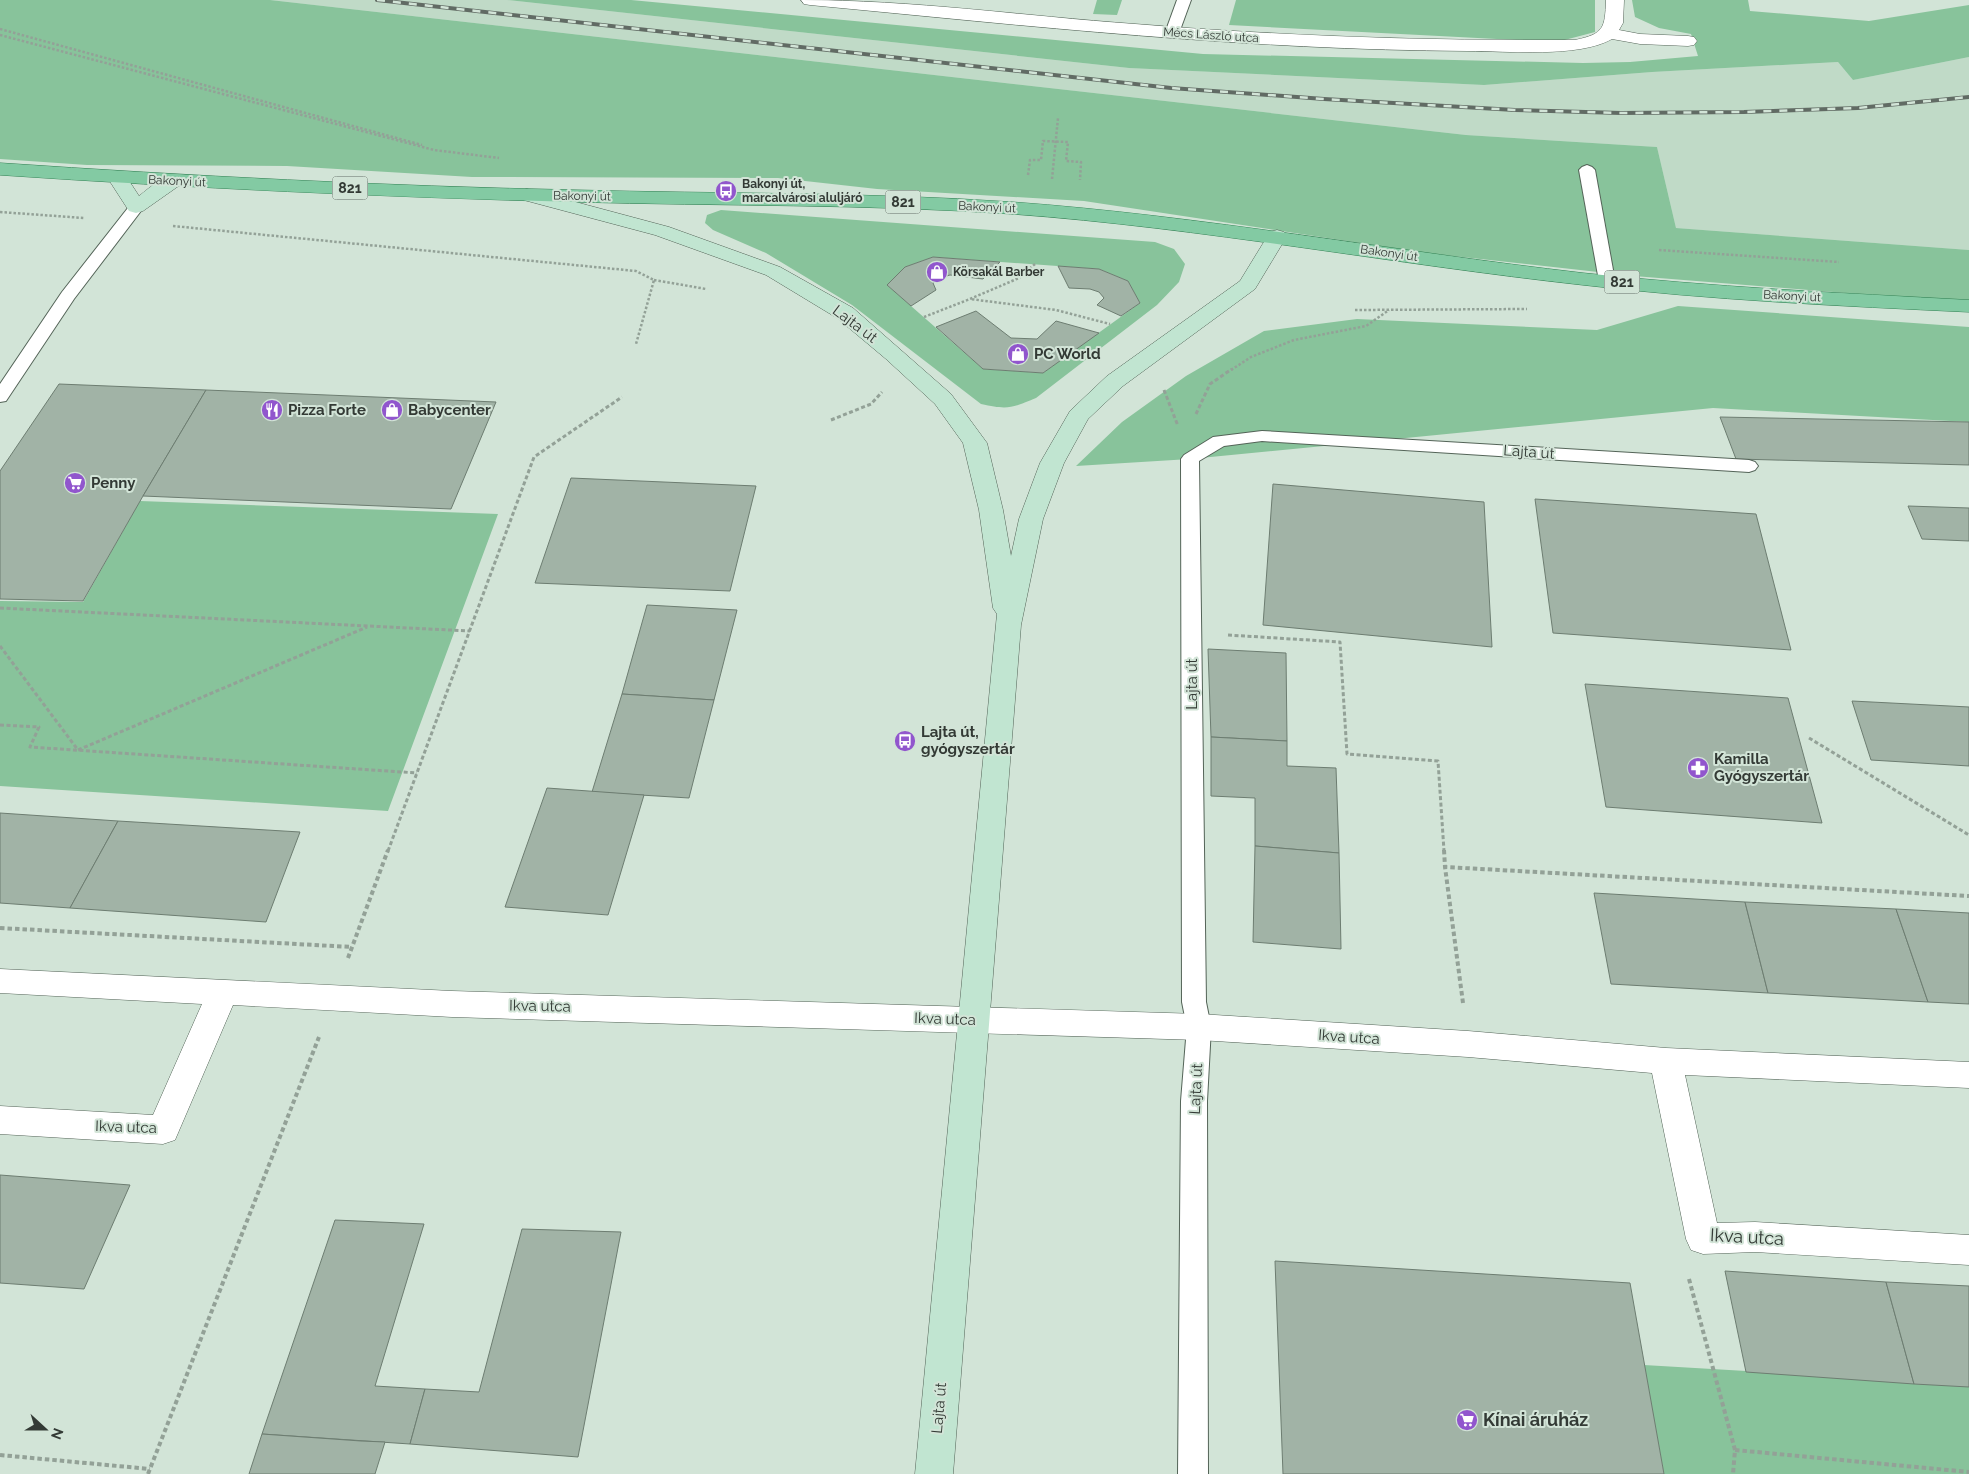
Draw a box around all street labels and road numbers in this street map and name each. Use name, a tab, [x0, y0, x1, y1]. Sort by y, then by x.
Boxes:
street label: Mécs László utca	[1163, 25, 1259, 45]
street label: Bakonyi út	[148, 172, 206, 190]
road number: 821	[332, 177, 368, 200]
street label: Bakonyi út	[553, 188, 611, 204]
road number: 821	[886, 190, 920, 213]
street label: Bakonyi út	[958, 198, 1016, 216]
street label: Bakonyi út	[1359, 242, 1419, 264]
road number: 821	[1604, 270, 1640, 294]
street label: Bakonyi út	[1763, 287, 1821, 305]
street label: Lajta út	[829, 301, 881, 347]
street label: Lajta út	[1503, 441, 1555, 463]
street label: Lajta út	[1183, 658, 1201, 710]
street label: Ikva utca	[509, 996, 571, 1016]
street label: Ikva utca	[914, 1009, 976, 1029]
street label: Ikva utca	[1318, 1026, 1380, 1048]
street label: Lajta út	[1186, 1063, 1206, 1115]
street label: Ikva utca	[95, 1117, 157, 1137]
street label: Ikva utca	[1710, 1224, 1785, 1249]
street label: Lajta út	[928, 1382, 950, 1434]

